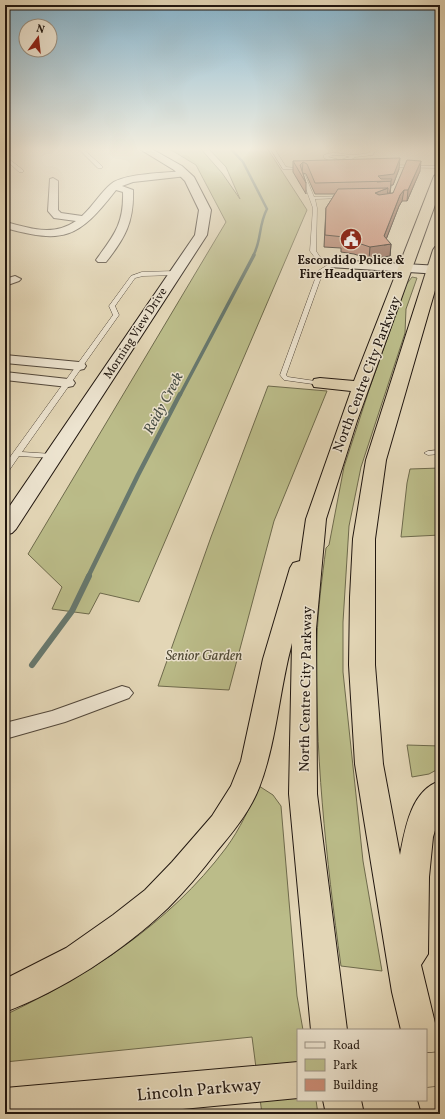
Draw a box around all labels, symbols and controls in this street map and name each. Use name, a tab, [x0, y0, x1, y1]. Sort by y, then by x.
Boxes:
north arrow	[18, 18, 58, 58]
text: N	[34, 22, 46, 38]
public building icon: Escondido Police & Fire Headquarters	[338, 226, 364, 252]
place label: Escondido Police & Fire Headquarters	[298, 253, 404, 283]
street label: Morning View Drive	[100, 285, 172, 382]
street label: North Centre City Parkway	[329, 293, 406, 455]
water label: Reidy Creek	[139, 369, 190, 439]
street label: North Centre City Parkway	[296, 606, 317, 772]
park label: Senior Garden	[166, 647, 242, 666]
legend	[297, 1029, 427, 1101]
text: Road	[333, 1038, 360, 1054]
text: Park	[333, 1058, 358, 1074]
street label: Lincoln Parkway	[136, 1074, 262, 1107]
text: Building	[333, 1078, 378, 1094]

